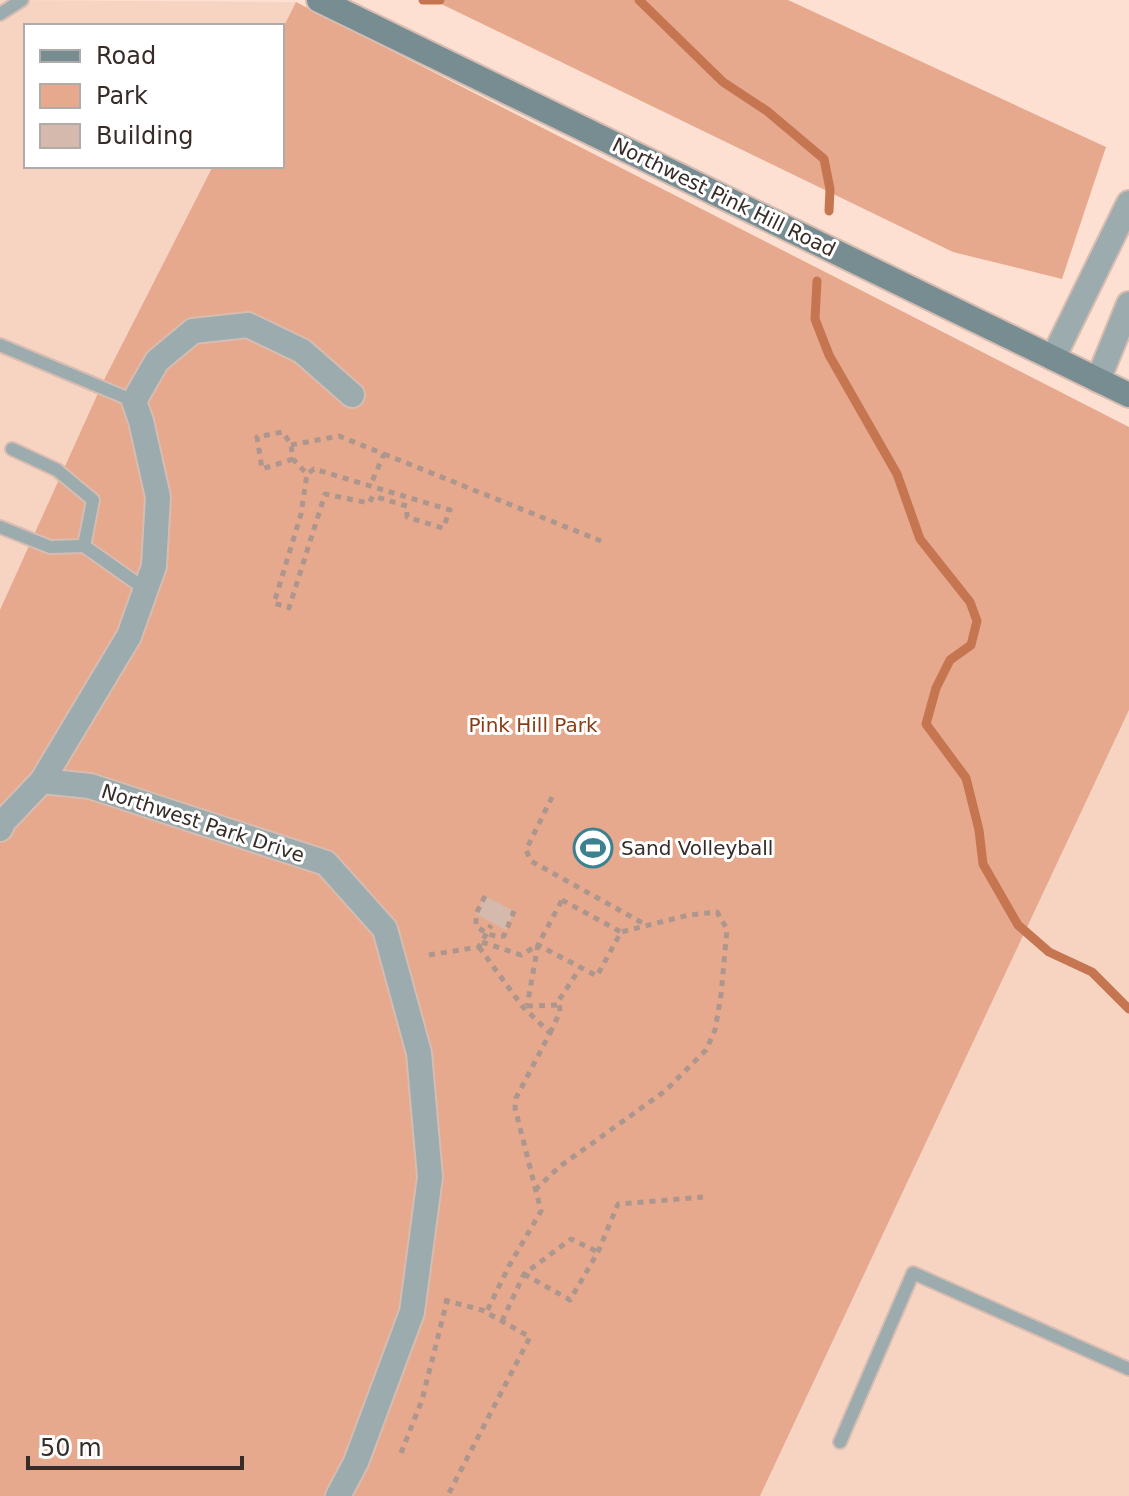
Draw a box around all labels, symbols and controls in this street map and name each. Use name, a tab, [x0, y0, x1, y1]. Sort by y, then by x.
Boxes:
legend	[24, 24, 284, 168]
text: Road	[96, 42, 156, 70]
text: Park	[96, 82, 148, 110]
text: Building	[96, 122, 193, 150]
street label: Northwest Pink Hill Road	[609, 132, 839, 262]
park label: Pink Hill Park	[468, 713, 598, 737]
street label: Northwest Park Drive	[98, 779, 308, 867]
sports icon: Sand Volleyball	[572, 827, 614, 869]
place label: Sand Volleyball	[621, 836, 773, 860]
scale bar	[28, 1420, 242, 1470]
text: 50 m	[40, 1434, 102, 1462]

